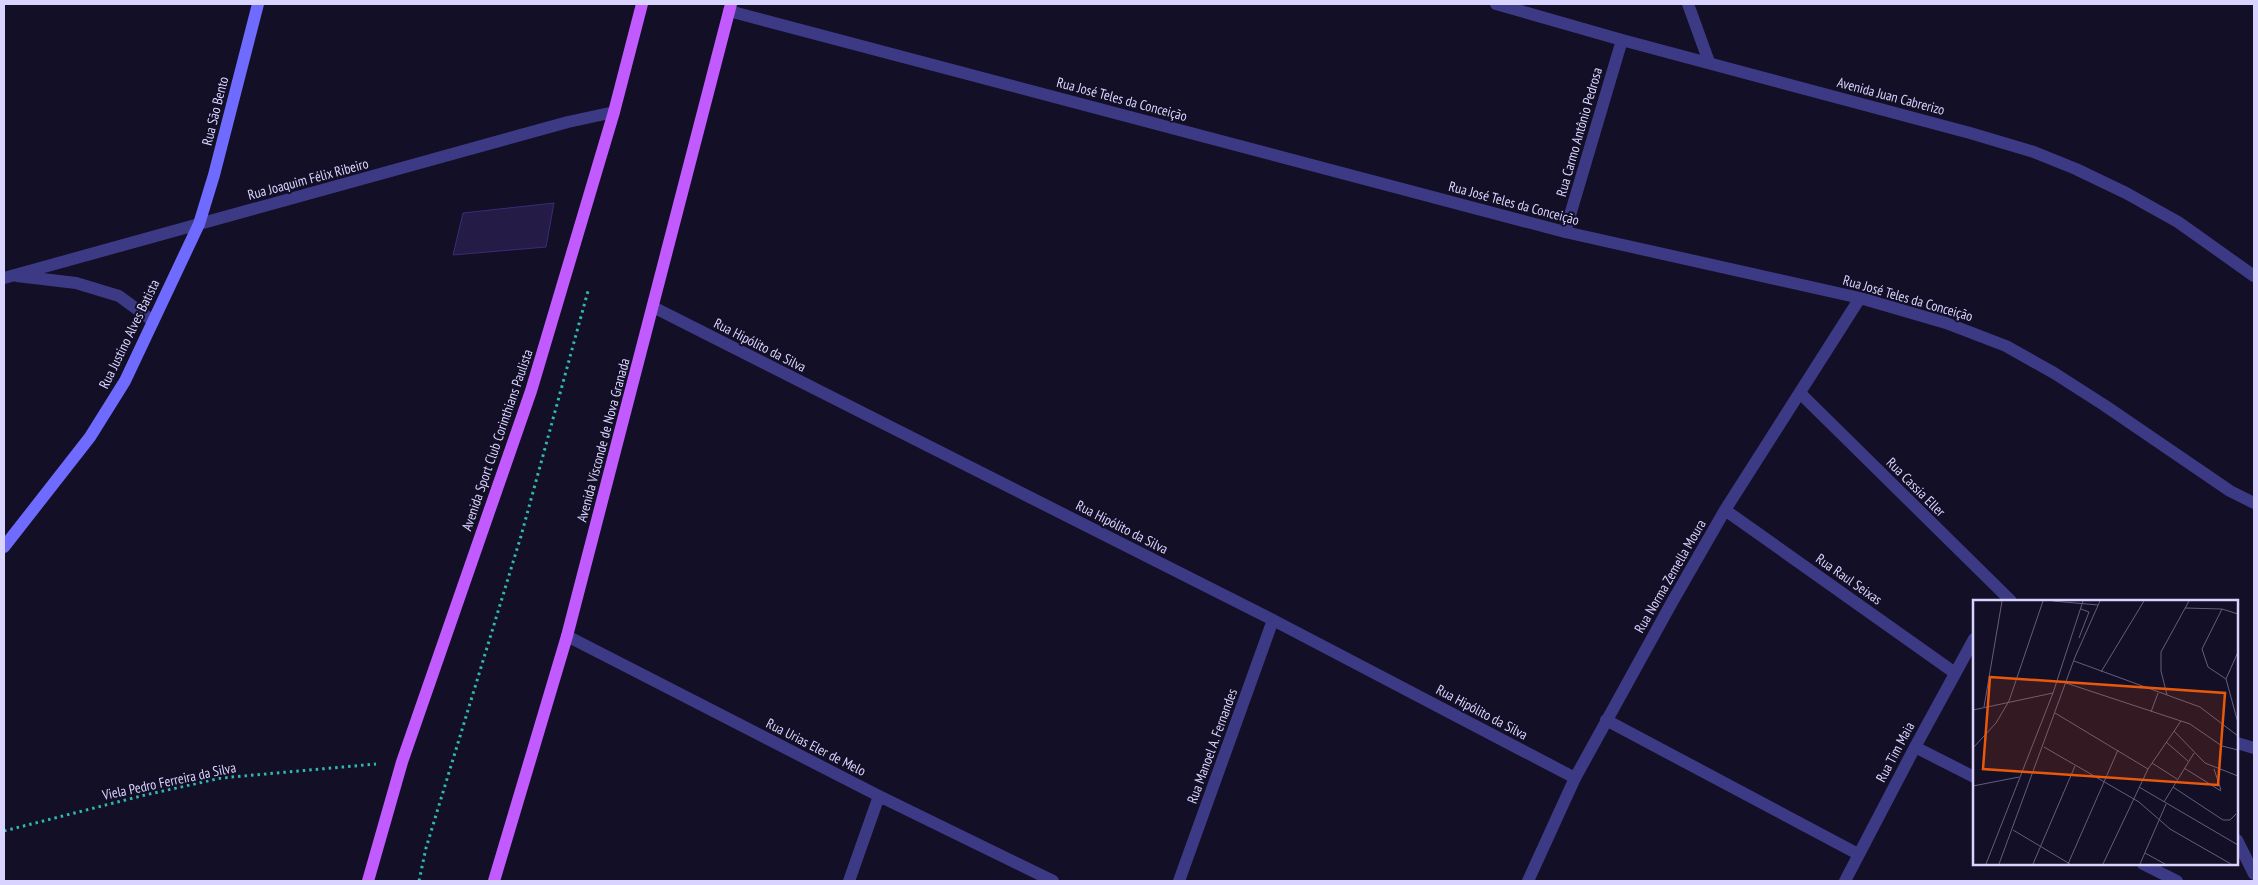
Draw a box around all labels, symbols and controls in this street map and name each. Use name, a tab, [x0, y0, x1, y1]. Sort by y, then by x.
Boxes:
street label: Rua Carmo Antônio Pedrosa	[1552, 65, 1606, 199]
street label: Rua José Teles da Conceição	[1055, 73, 1189, 125]
street label: Avenida Juan Cabrerizo	[1835, 73, 1947, 119]
street label: Rua São Bento	[198, 75, 232, 147]
street label: Rua Joaquim Félix Ribeiro	[246, 154, 370, 204]
street label: Rua José Teles da Conceição	[1447, 177, 1581, 229]
street label: Rua José Teles da Conceição	[1841, 271, 1975, 325]
street label: Rua Justino Alves Batista	[95, 276, 163, 392]
street label: Rua Hipólito da Silva	[711, 314, 809, 376]
street label: Avenida Sport Club Corinthians Paulista	[457, 347, 537, 533]
street label: Avenida Visconde de Nova Granada	[572, 356, 634, 524]
street label: Rua Cassia Eller	[1883, 454, 1949, 520]
street label: Rua Hipólito da Silva	[1073, 496, 1171, 558]
street label: Rua Norma Zemella Moura	[1630, 516, 1710, 636]
street label: Rua Raul Seixas	[1812, 550, 1886, 609]
inset map	[1973, 600, 2238, 865]
street label: Rua Hipólito da Silva	[1433, 680, 1531, 744]
street label: Rua Manoel A. Fernandes	[1183, 686, 1241, 806]
street label: Rua Urias Eler de Melo	[763, 714, 869, 780]
street label: Rua Tim Maia	[1872, 719, 1918, 785]
street label: Viela Pedro Ferreira da Silva	[100, 758, 237, 804]

